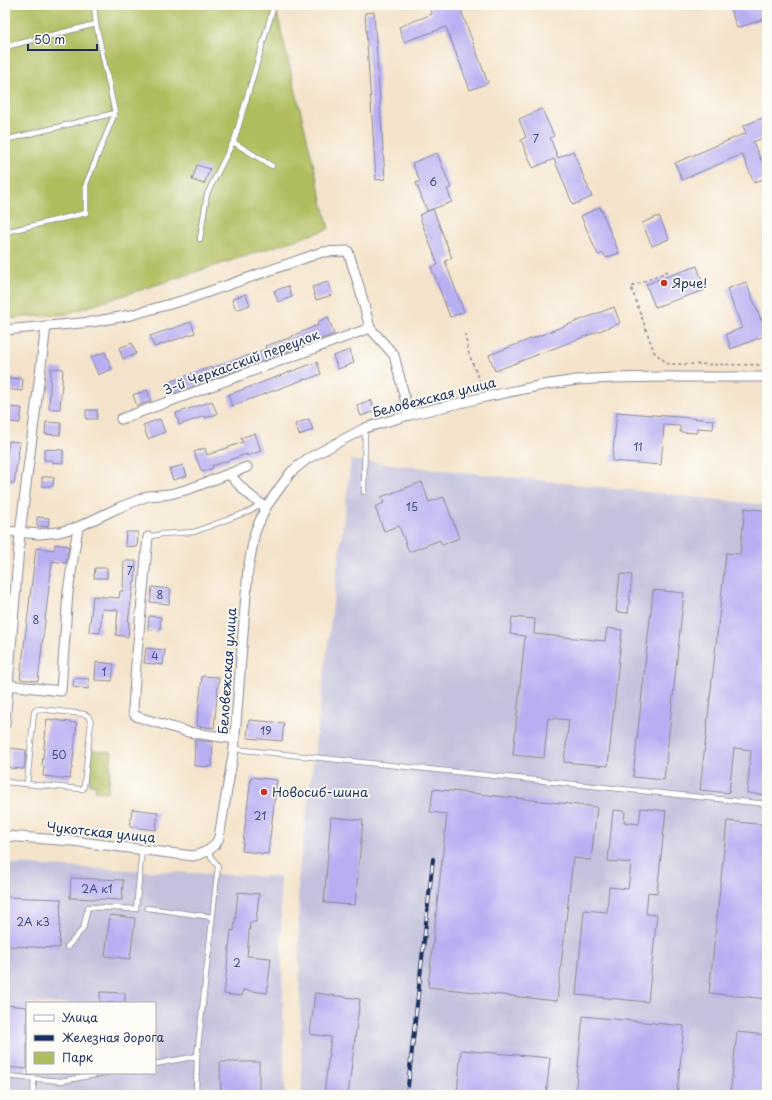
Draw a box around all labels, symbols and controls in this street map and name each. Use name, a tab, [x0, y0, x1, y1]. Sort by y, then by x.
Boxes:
scale bar	[28, 26, 97, 52]
text: 50 m	[34, 30, 65, 48]
house number: 7	[533, 130, 539, 147]
house number: 6	[429, 173, 437, 190]
place label: Ярче!	[671, 273, 707, 292]
marker: Ярче!	[659, 278, 669, 288]
street label: 3-й Черкасский переулок	[160, 324, 322, 399]
street label: Беловежская улица	[370, 372, 499, 421]
house number: 11	[633, 438, 643, 455]
house number: 15	[406, 498, 418, 515]
house number: 7	[127, 562, 133, 579]
house number: 8	[157, 586, 164, 603]
street label: Беловежская улица	[213, 606, 240, 735]
house number: 8	[33, 611, 40, 628]
house number: 4	[151, 647, 159, 664]
house number: 1	[102, 663, 107, 680]
house number: 19	[260, 722, 272, 739]
house number: 50	[51, 746, 67, 763]
place label: Новосиб-шина	[272, 782, 369, 801]
marker: Новосиб-шина	[259, 787, 269, 797]
house number: 21	[254, 807, 266, 824]
street label: Чукотская улица	[45, 816, 157, 847]
house number: 2А к1	[81, 880, 113, 897]
house number: 2А к3	[16, 913, 50, 930]
house number: 2	[233, 954, 241, 971]
legend	[26, 1002, 156, 1074]
text: Улица	[62, 1008, 98, 1026]
text: Железная дорога	[62, 1028, 165, 1046]
text: Парк	[62, 1048, 94, 1066]

